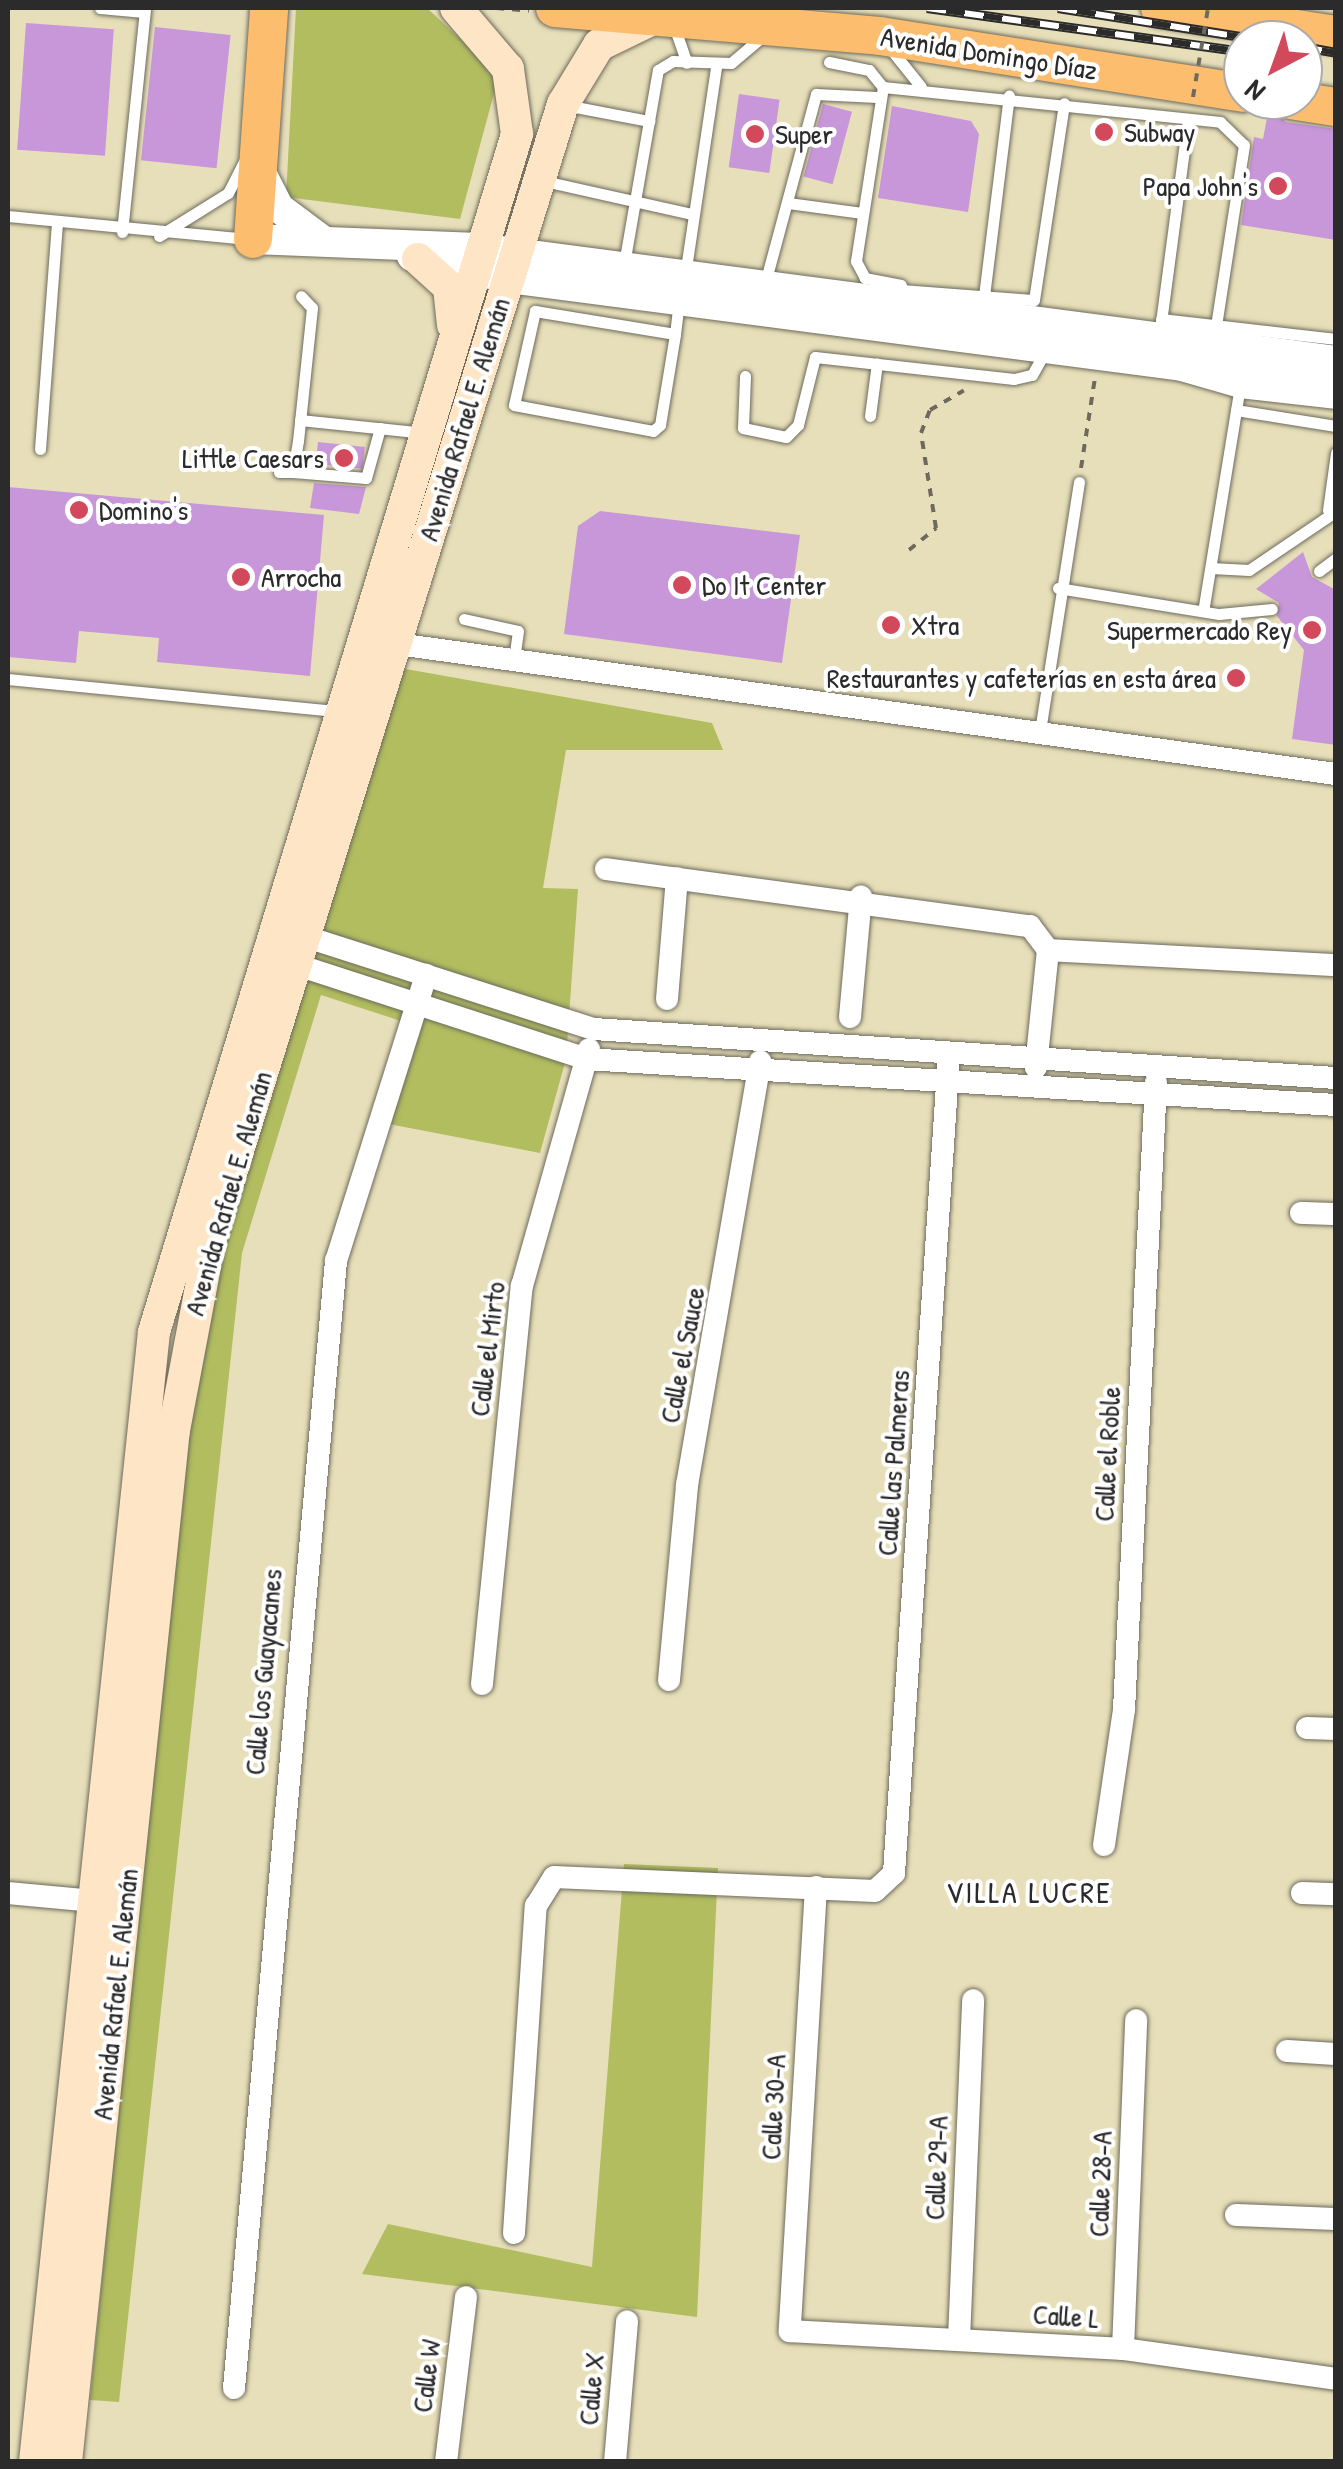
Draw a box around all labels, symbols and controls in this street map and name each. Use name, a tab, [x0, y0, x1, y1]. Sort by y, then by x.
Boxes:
street label: Avenida Domingo Díaz	[878, 19, 1100, 87]
north arrow	[1223, 20, 1323, 120]
text: N	[1237, 72, 1273, 110]
place label: Subway	[1124, 115, 1195, 149]
place label: Super	[775, 117, 833, 151]
marker: Subway	[1093, 121, 1115, 143]
marker: Super	[744, 123, 766, 145]
place label: Papa John's	[1143, 169, 1258, 203]
marker: Papa John's	[1267, 175, 1289, 197]
street label: Avenida Rafael E. Alemán	[411, 293, 517, 545]
place label: Little Caesars	[182, 441, 324, 475]
marker: Little Caesars	[333, 447, 355, 469]
place label: Domino's	[99, 493, 188, 527]
marker: Domino's	[68, 499, 90, 521]
place label: Arrocha	[261, 560, 341, 594]
marker: Arrocha	[230, 566, 252, 588]
place label: Do It Center	[702, 568, 826, 602]
marker: Do It Center	[671, 574, 693, 596]
place label: Xtra	[911, 608, 959, 642]
place label: Supermercado Rey	[1107, 613, 1292, 647]
marker: Xtra	[880, 614, 902, 636]
marker: Supermercado Rey	[1301, 619, 1323, 641]
place label: Restaurantes y cafeterías en esta área	[827, 661, 1216, 695]
marker: Restaurantes y cafeterías en esta área	[1225, 667, 1247, 689]
street label: Avenida Rafael E. Alemán	[177, 1067, 279, 1319]
street label: Calle el Mirto	[462, 1280, 512, 1418]
street label: Calle el Sauce	[652, 1284, 712, 1426]
street label: Calle las Palmeras	[870, 1369, 916, 1557]
street label: Calle el Roble	[1087, 1386, 1127, 1522]
street label: Calle los Guayacanes	[237, 1568, 289, 1776]
street label: Avenida Rafael E. Alemán	[85, 1867, 145, 2121]
district label: VILLA LUCRE	[946, 1874, 1112, 1910]
street label: Calle 30-A	[753, 2053, 793, 2161]
street label: Calle 29-A	[917, 2115, 955, 2221]
street label: Calle 28-A	[1081, 2130, 1119, 2238]
street label: Calle L	[1032, 2297, 1100, 2335]
street label: Calle W	[405, 2338, 447, 2414]
street label: Calle X	[571, 2351, 611, 2427]

